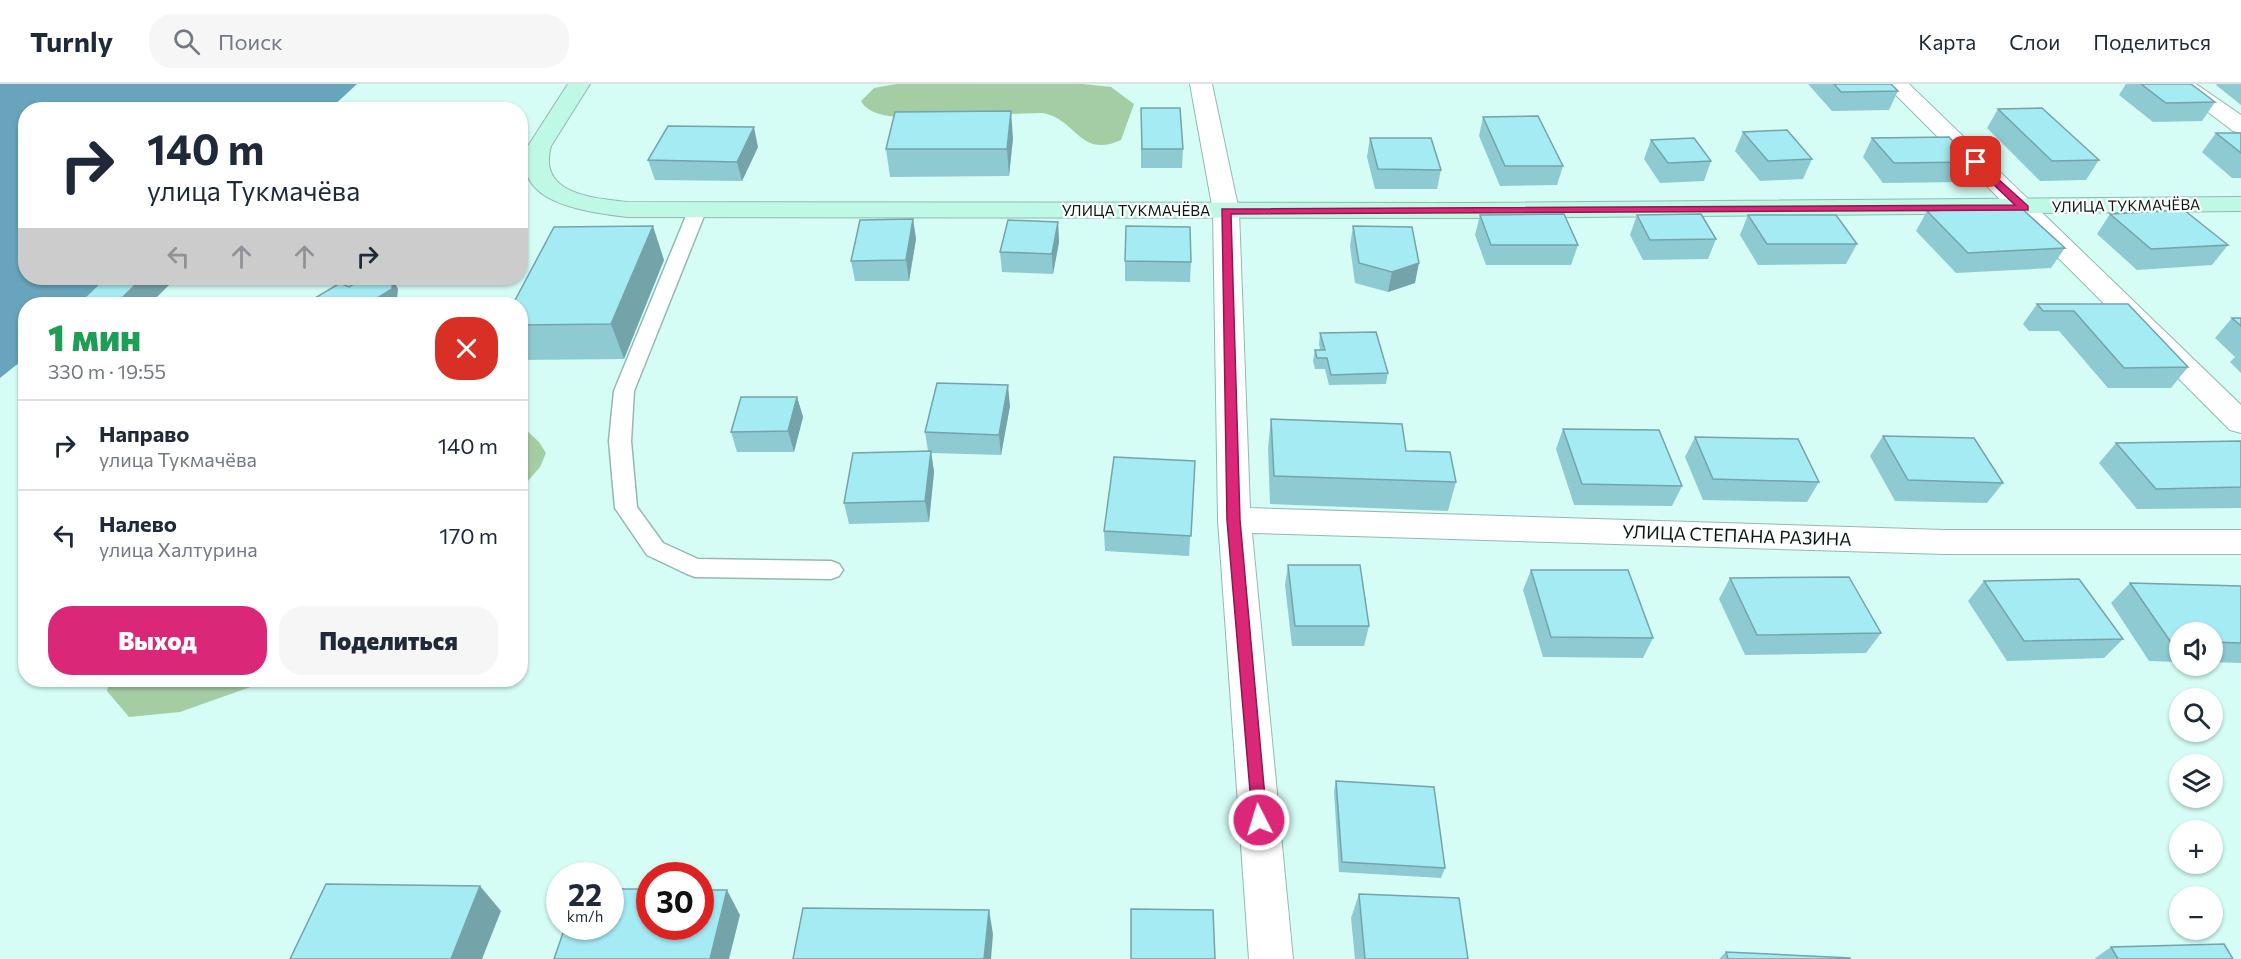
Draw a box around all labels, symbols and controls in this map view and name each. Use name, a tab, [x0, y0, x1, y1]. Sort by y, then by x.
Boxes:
search box	[149, 14, 569, 68]
text: Turnly	[30, 24, 113, 58]
icon: search	[170, 25, 203, 58]
text: Поиск	[218, 28, 283, 55]
text: Карта	[1918, 29, 1976, 54]
text: Слои	[2009, 29, 2060, 54]
text: Поделиться	[2093, 29, 2211, 54]
text: 140 m	[147, 122, 264, 174]
icon: right	[48, 126, 126, 204]
pin	[1950, 136, 2001, 187]
icon: arrive	[1959, 145, 1992, 178]
text: улица Тукмачёва	[147, 174, 360, 207]
street label: УЛИЦА ТУКМАЧЁВА	[2051, 195, 2200, 215]
street label: УЛИЦА ТУКМАЧЁВА	[1062, 201, 1210, 219]
icon: left	[162, 240, 195, 273]
icon: ahead	[225, 240, 258, 273]
icon: ahead	[288, 240, 321, 273]
icon: right	[351, 240, 384, 273]
text: 1 мин	[48, 314, 141, 358]
button: close	[435, 317, 498, 380]
text: 330 m · 19:55	[48, 359, 166, 383]
text: Направо	[99, 420, 189, 447]
icon: right	[48, 429, 81, 462]
text: 140 m	[438, 432, 498, 459]
text: улица Тукмачёва	[99, 447, 257, 471]
text: Налево	[99, 510, 177, 537]
icon: left	[48, 519, 81, 552]
street label: УЛИЦА СТЕПАНА РАЗИНА	[1622, 520, 1852, 550]
text: 170 m	[439, 522, 498, 549]
text: улица Халтурина	[99, 537, 258, 561]
button: Выход	[48, 606, 267, 675]
button: Поделиться	[279, 606, 498, 675]
map controls	[2169, 622, 2223, 940]
button: sound	[2169, 622, 2223, 676]
button: search	[2169, 688, 2223, 742]
button: layers	[2169, 754, 2223, 808]
position arrow	[1227, 788, 1291, 852]
button: +	[2169, 820, 2223, 874]
speed limit sign: 30	[636, 862, 714, 940]
text: 22	[568, 875, 602, 912]
button: −	[2169, 886, 2223, 940]
text: km/h	[567, 907, 603, 925]

